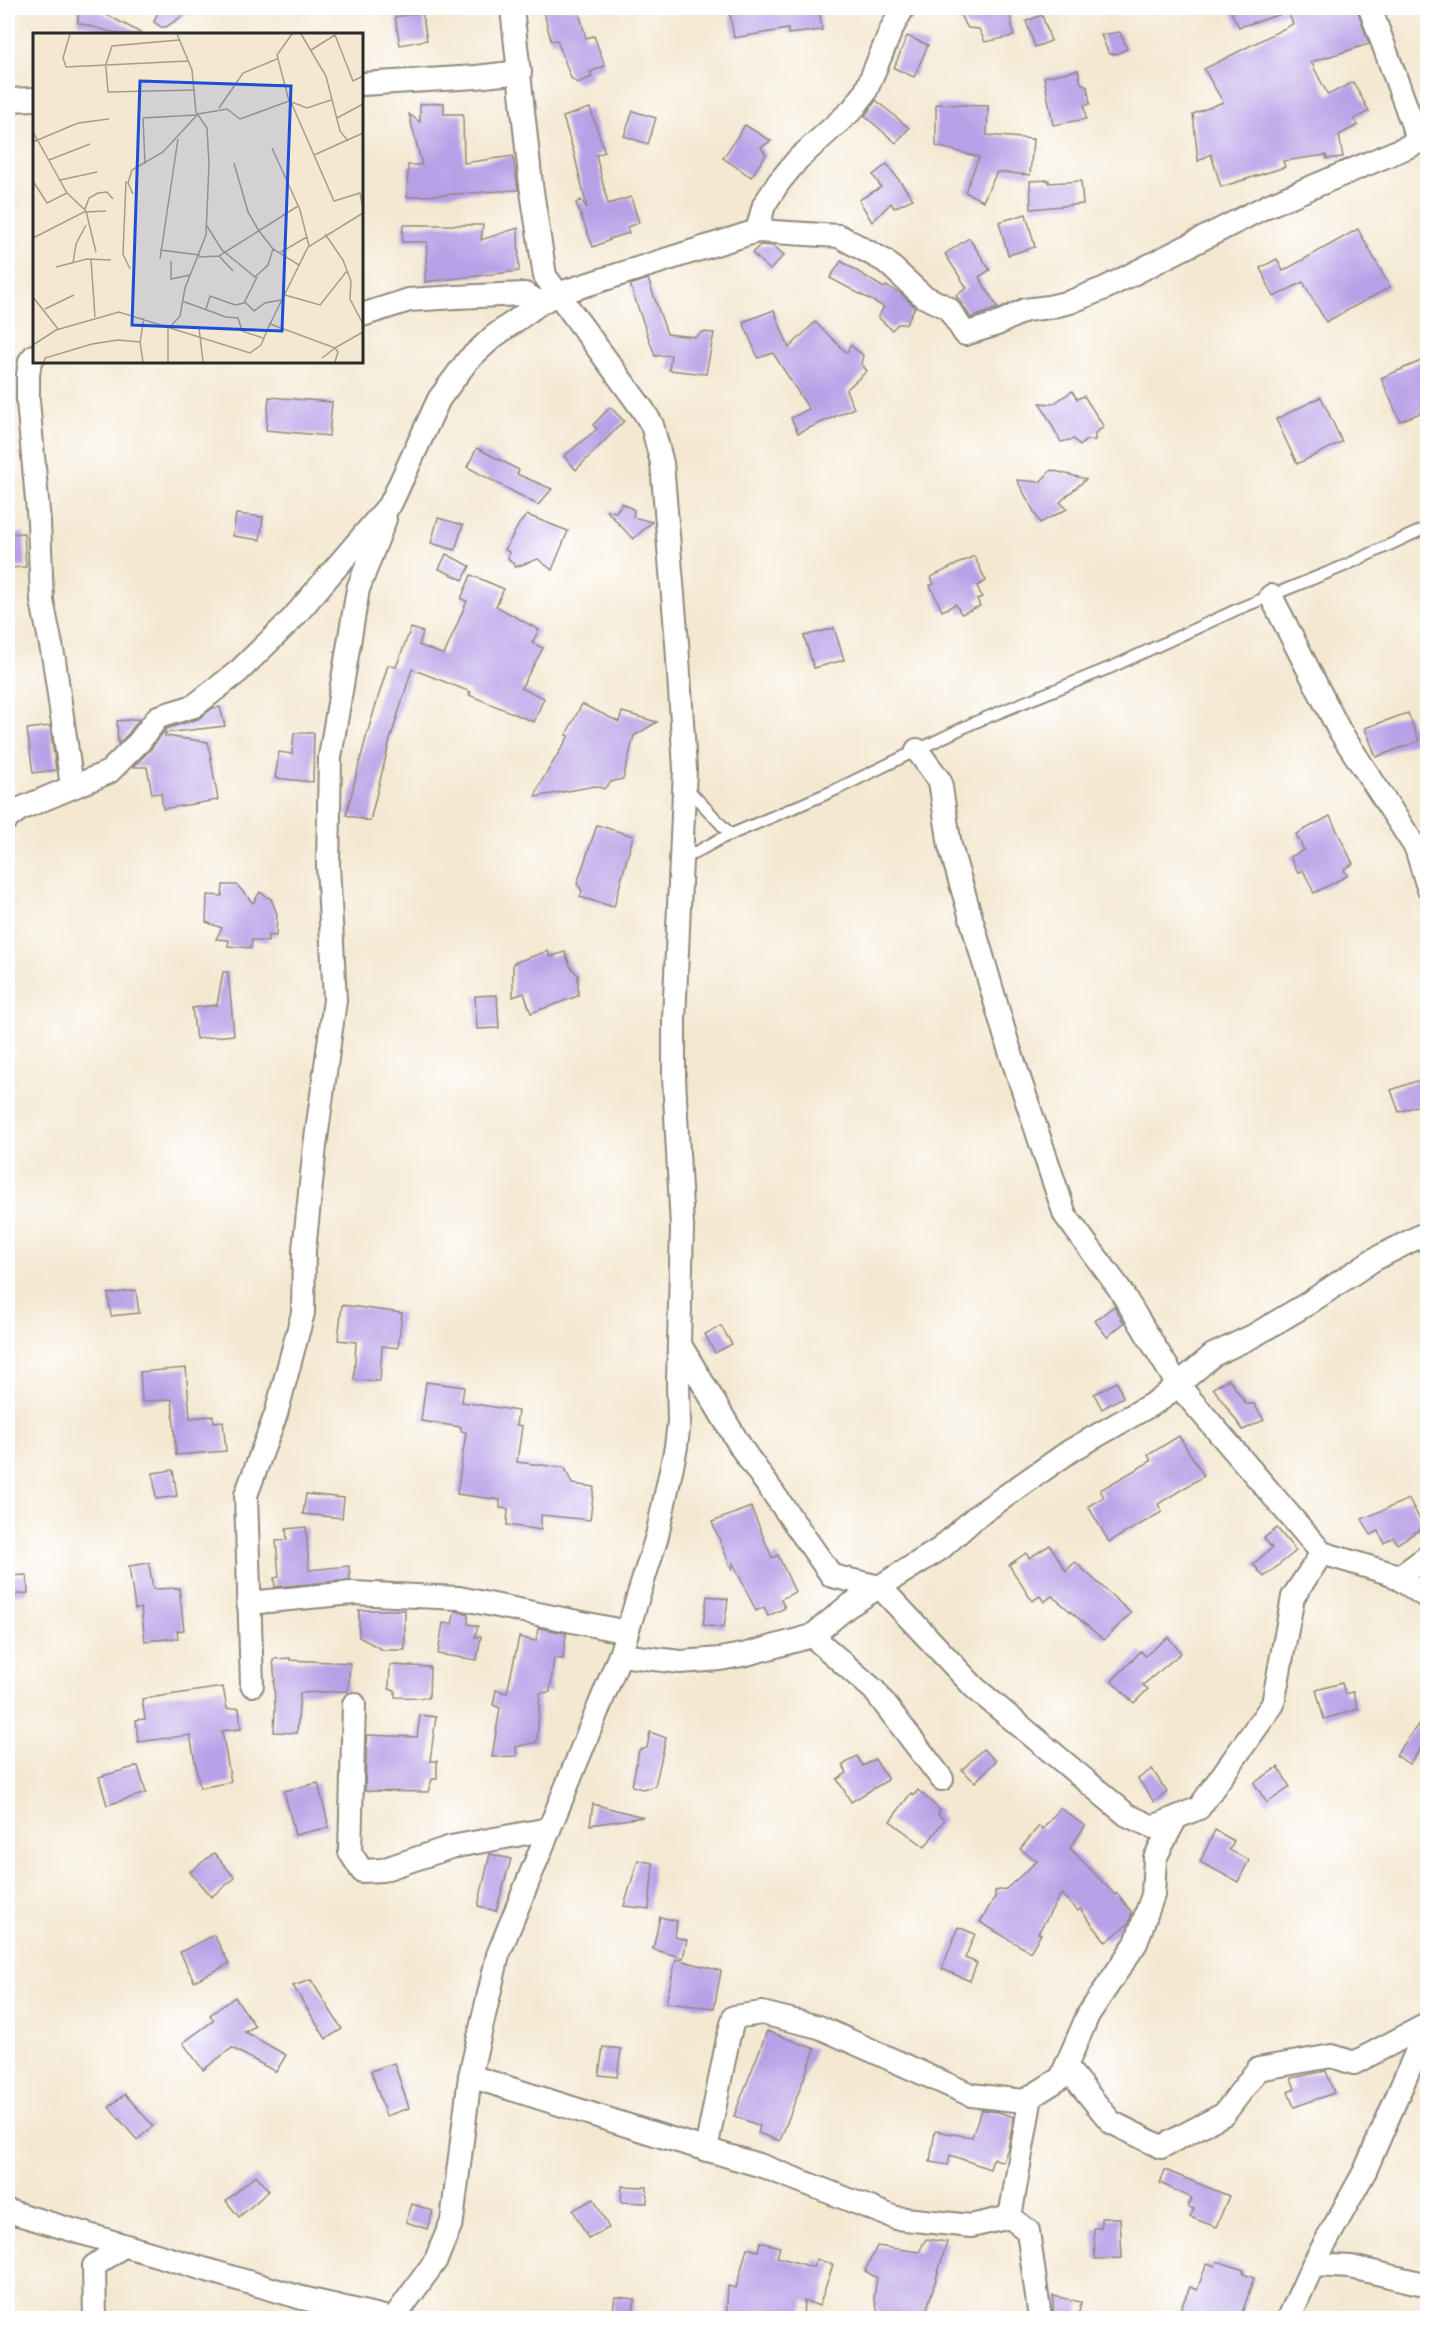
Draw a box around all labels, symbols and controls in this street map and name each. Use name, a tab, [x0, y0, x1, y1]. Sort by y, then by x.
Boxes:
inset map	[33, 33, 363, 363]

